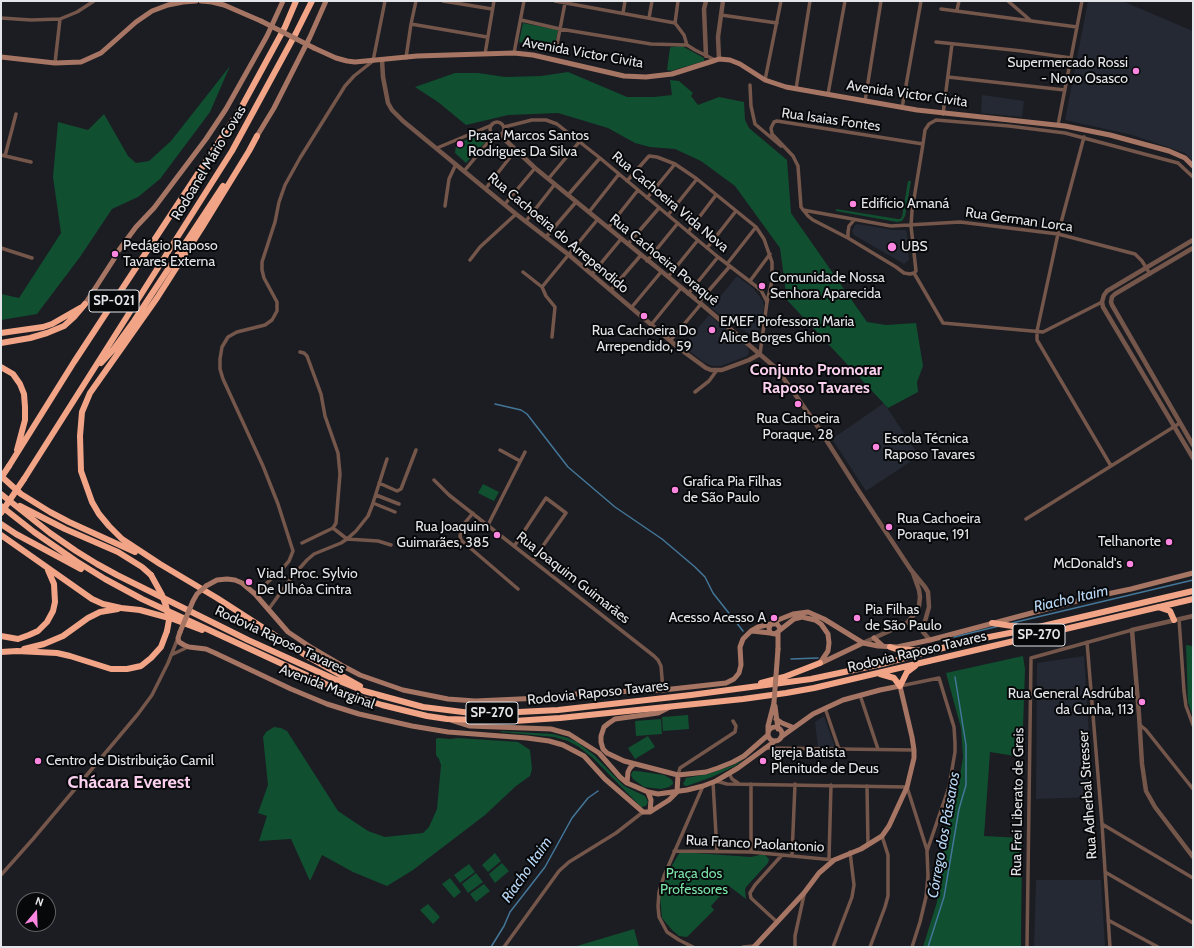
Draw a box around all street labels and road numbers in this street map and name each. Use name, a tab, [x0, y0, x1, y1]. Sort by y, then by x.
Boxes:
street label: Avenida Victor Civita	[521, 34, 645, 72]
street label: Avenida Victor Civita	[845, 77, 969, 111]
street label: Rodoanel Mário Covas	[168, 102, 250, 224]
street label: Rua Isaias Fontes	[780, 105, 882, 135]
street label: Rua Cachoeira Vida Nova	[608, 148, 732, 256]
street label: Rua Cachoeira do Arrependido	[484, 169, 632, 297]
street label: Rua German Lorca	[964, 204, 1074, 236]
street label: Rua Cachoeira Poraquê	[606, 211, 722, 309]
road number: SP-021	[89, 290, 139, 312]
street label: Rua Joaquim Guimarães	[513, 528, 633, 628]
street label: Rodovia Raposo Tavares	[212, 602, 348, 678]
road number: SP-270	[1013, 624, 1065, 646]
street label: Rodovia Raposo Tavares	[846, 628, 988, 676]
street label: Avenida Marginal	[277, 661, 377, 713]
street label: Rodovia Raposo Tavares	[527, 677, 669, 709]
road number: SP-270	[466, 702, 518, 724]
street label: Rua Frei Liberato de Greis	[1008, 728, 1028, 876]
street label: Rua Adherbal Stresser	[1075, 730, 1101, 860]
street label: Rua Franco Paolantonio	[685, 832, 825, 856]

